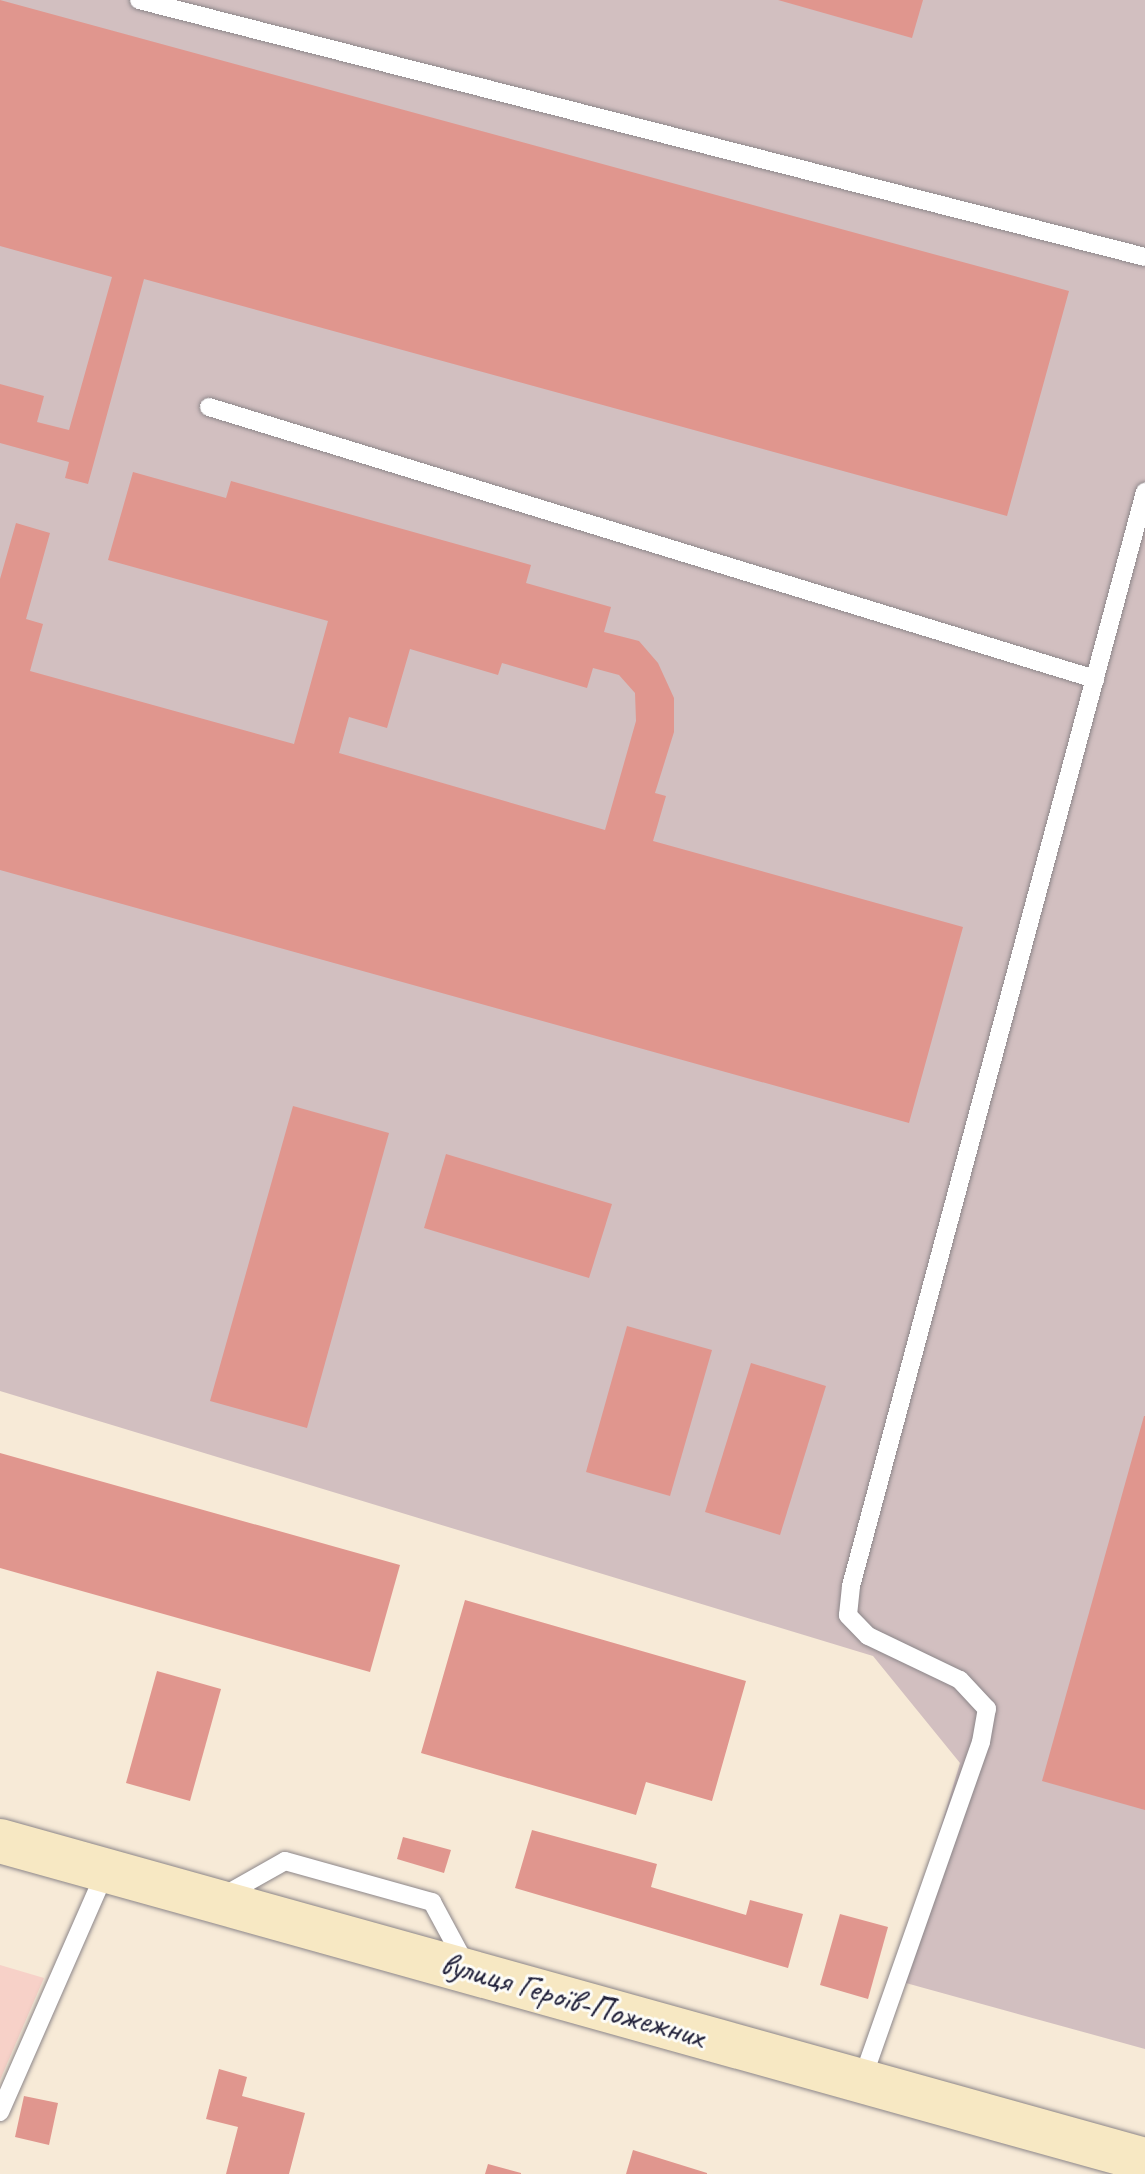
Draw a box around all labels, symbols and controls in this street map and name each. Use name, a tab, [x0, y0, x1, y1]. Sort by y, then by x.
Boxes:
street label: вулиця Героїв-Пожежних	[437, 1942, 709, 2056]

